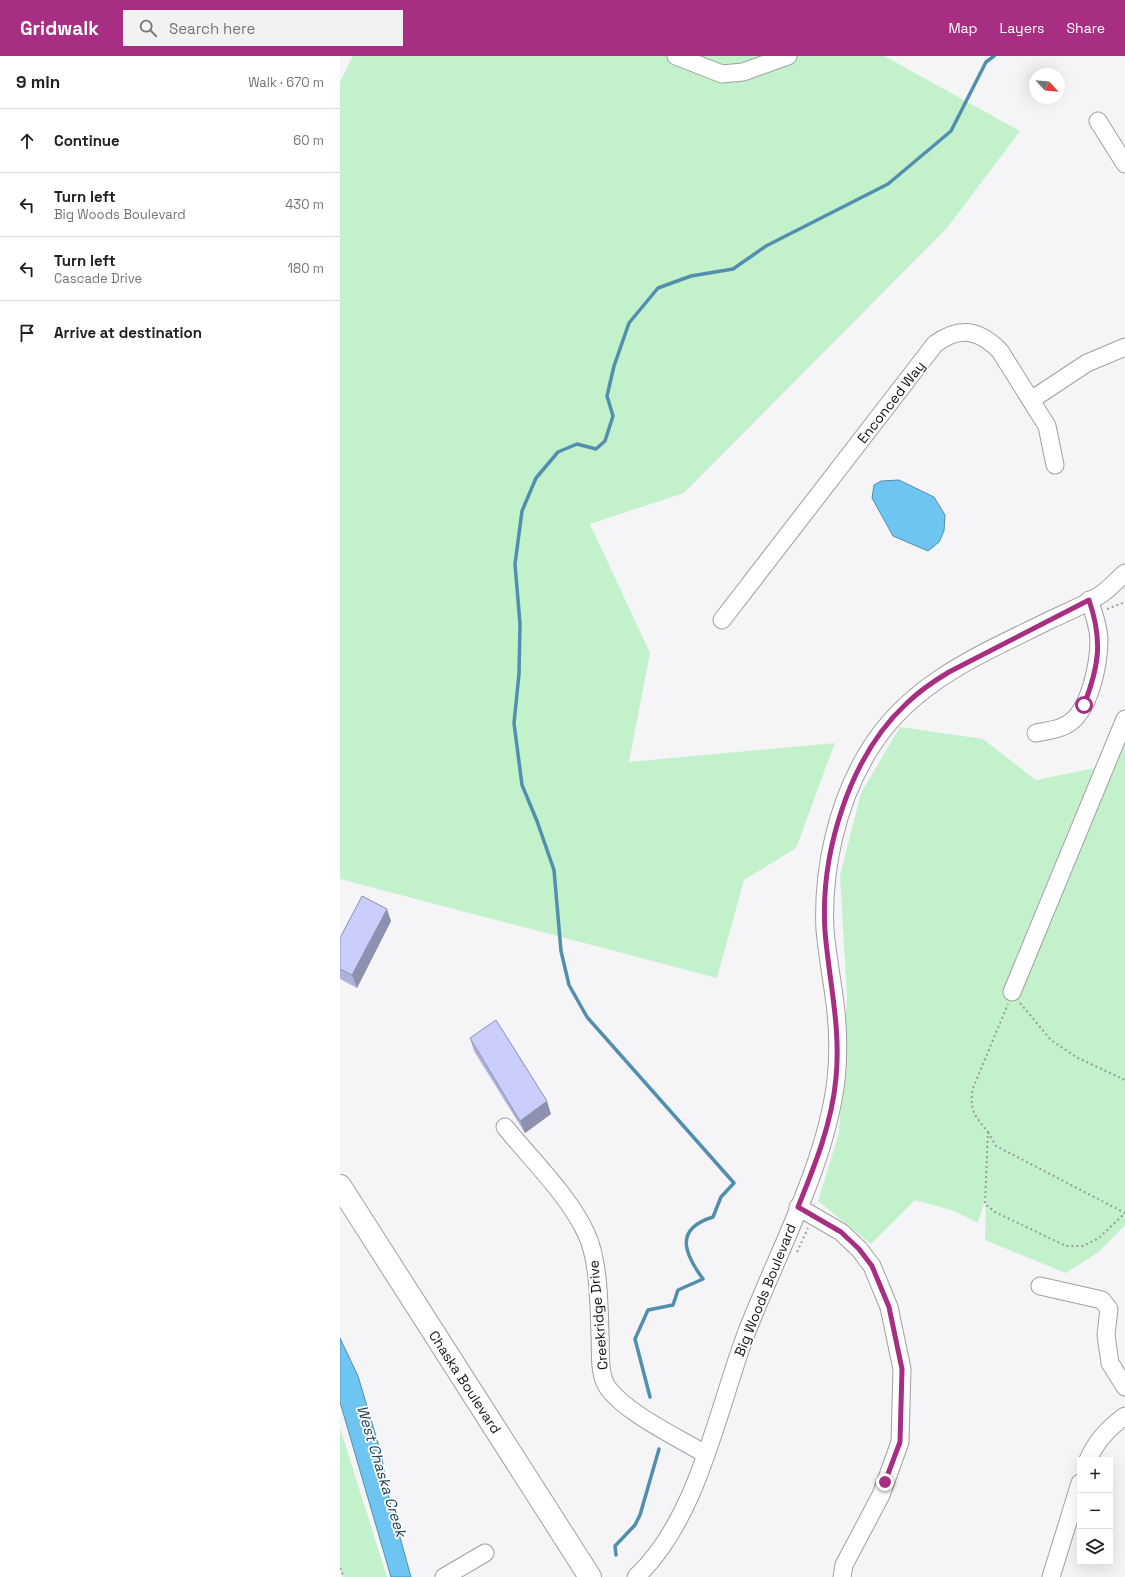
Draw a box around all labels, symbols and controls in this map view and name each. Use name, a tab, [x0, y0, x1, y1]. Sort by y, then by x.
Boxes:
search box	[123, 10, 403, 46]
text: Gridwalk	[20, 16, 99, 41]
icon: search	[137, 17, 159, 39]
text: Search here	[169, 19, 255, 38]
text: Map	[948, 19, 978, 37]
text: Layers	[1000, 19, 1044, 37]
text: Share	[1066, 19, 1105, 37]
north arrow	[1029, 68, 1065, 104]
text: 9 min	[16, 71, 60, 93]
text: Walk · 670 m	[248, 74, 324, 91]
icon: ahead	[16, 130, 38, 152]
text: Continue	[54, 131, 120, 150]
text: 60 m	[293, 132, 324, 149]
text: Turn left	[54, 187, 116, 206]
icon: left	[16, 194, 38, 216]
text: 430 m	[285, 196, 324, 213]
text: Big Woods Boulevard	[54, 206, 186, 223]
text: Turn left	[54, 251, 116, 270]
icon: left	[16, 258, 38, 280]
text: 180 m	[288, 260, 324, 277]
text: Cascade Drive	[54, 270, 142, 287]
icon: arrive	[16, 322, 38, 344]
text: Arrive at destination	[54, 323, 202, 342]
street label: Enconced Way	[853, 357, 929, 447]
route start	[1075, 696, 1093, 714]
street label: Big Woods Boulevard	[730, 1221, 800, 1359]
street label: Creekridge Drive	[584, 1259, 612, 1371]
street label: Chaska Boulevard	[425, 1327, 505, 1437]
water label: West Chaska Creek	[353, 1403, 412, 1541]
map controls	[1077, 1457, 1113, 1565]
button: +	[1077, 1457, 1113, 1493]
route end	[876, 1473, 894, 1491]
button: −	[1077, 1493, 1113, 1529]
button: layers	[1077, 1529, 1113, 1565]

